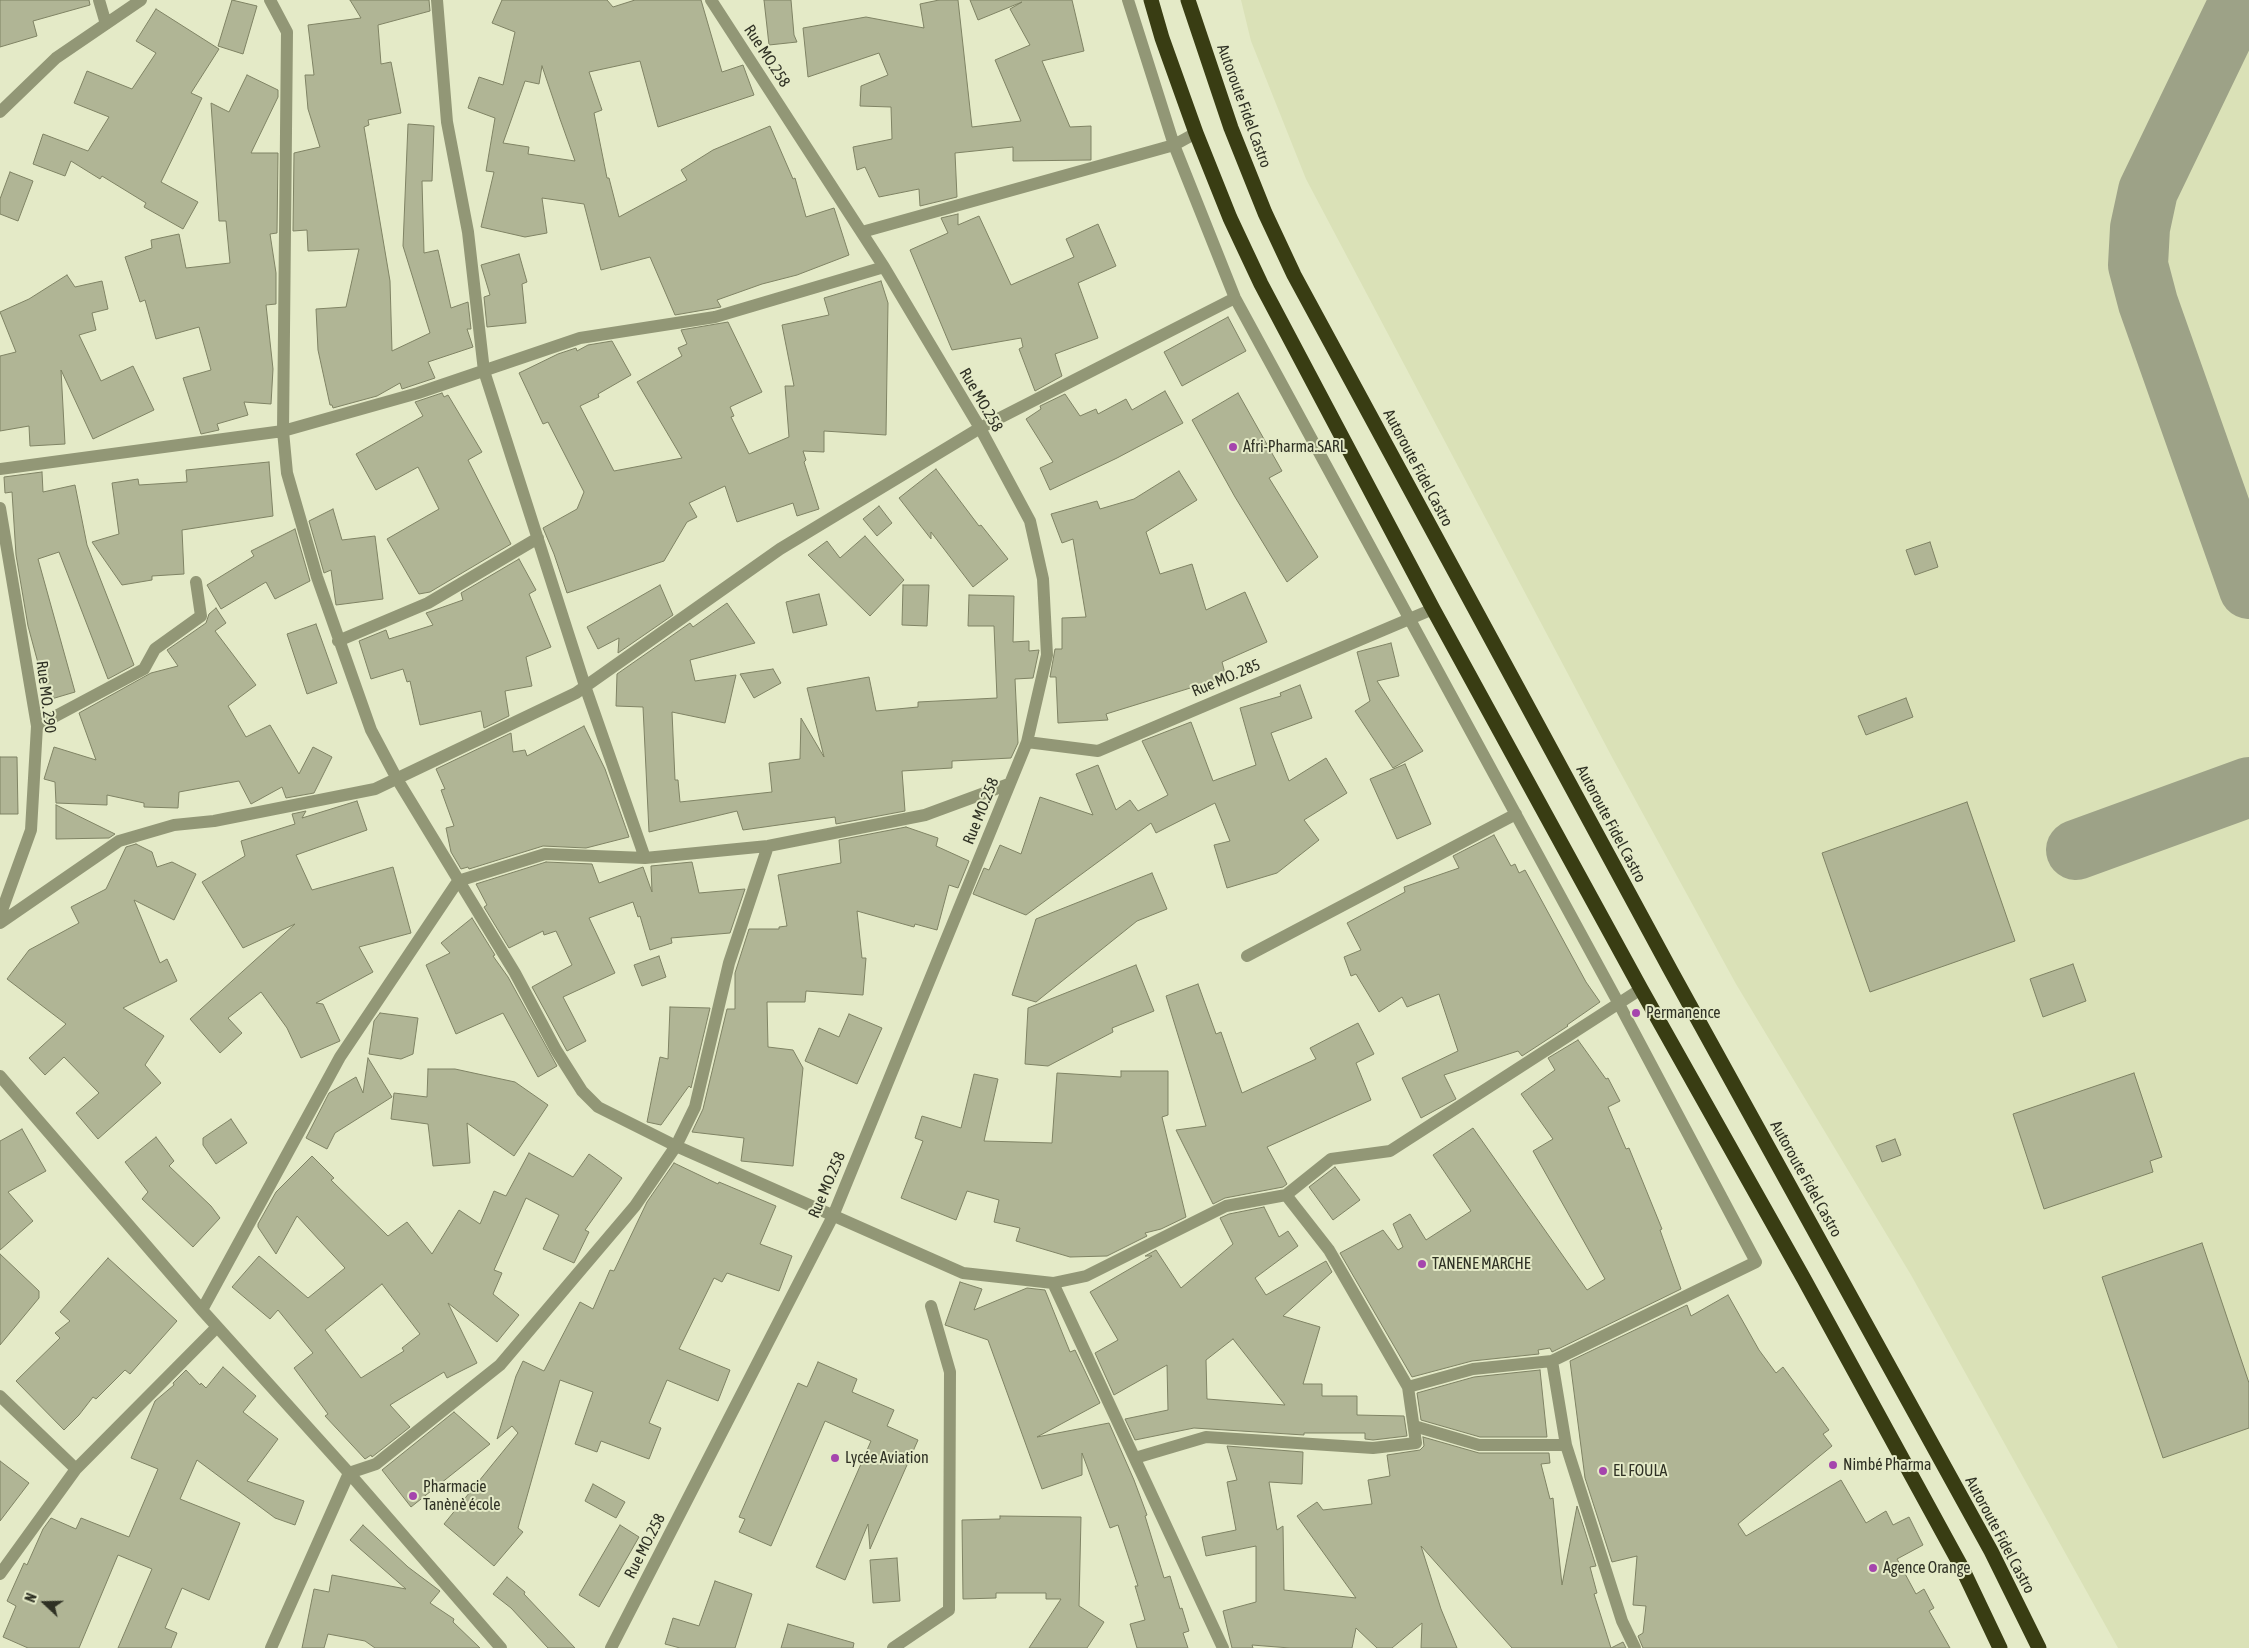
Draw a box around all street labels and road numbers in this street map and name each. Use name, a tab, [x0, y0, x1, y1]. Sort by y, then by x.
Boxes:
street label: Rue MO.258	[740, 21, 794, 91]
street label: Autoroute Fidel Castro	[1213, 42, 1275, 170]
street label: Rue MO.258	[955, 365, 1007, 435]
street label: Autoroute Fidel Castro	[1379, 406, 1457, 530]
street label: Rue MO. 285	[1189, 655, 1263, 701]
street label: Rue MO. 290	[32, 660, 60, 734]
street label: Autoroute Fidel Castro	[1572, 762, 1650, 886]
street label: Rue MO.258	[959, 775, 1003, 847]
street label: Autoroute Fidel Castro	[1766, 1118, 1846, 1240]
street label: Rue MO.258	[804, 1149, 850, 1221]
street label: Autoroute Fidel Castro	[1961, 1473, 2039, 1597]
street label: Rue MO.258	[620, 1510, 670, 1582]

